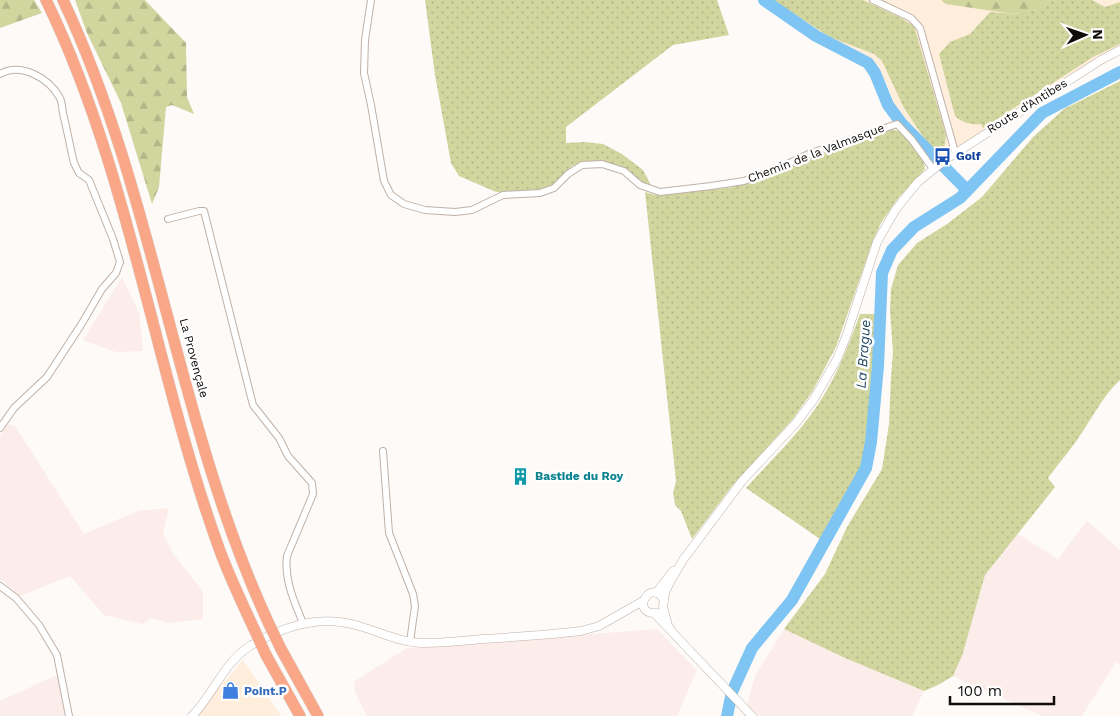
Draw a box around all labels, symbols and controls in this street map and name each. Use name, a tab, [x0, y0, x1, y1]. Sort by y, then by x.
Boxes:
north arrow	[1060, 10, 1110, 60]
text: N	[1090, 29, 1106, 40]
street label: Route d'Antibes	[984, 76, 1070, 136]
street label: Chemin de la Valmasque	[746, 120, 886, 186]
bus stop icon: Golf	[932, 146, 952, 166]
place label: Golf	[956, 149, 981, 163]
street label: La Provençale	[177, 317, 211, 399]
water label: La Brague	[853, 319, 873, 389]
building icon: Bastide du Roy	[511, 466, 531, 486]
place label: Bastide du Roy	[535, 469, 624, 483]
scale bar	[950, 674, 1054, 706]
shop icon: Point.P	[220, 681, 240, 701]
text: 100 m	[958, 682, 1002, 700]
place label: Point.P	[244, 684, 287, 698]

